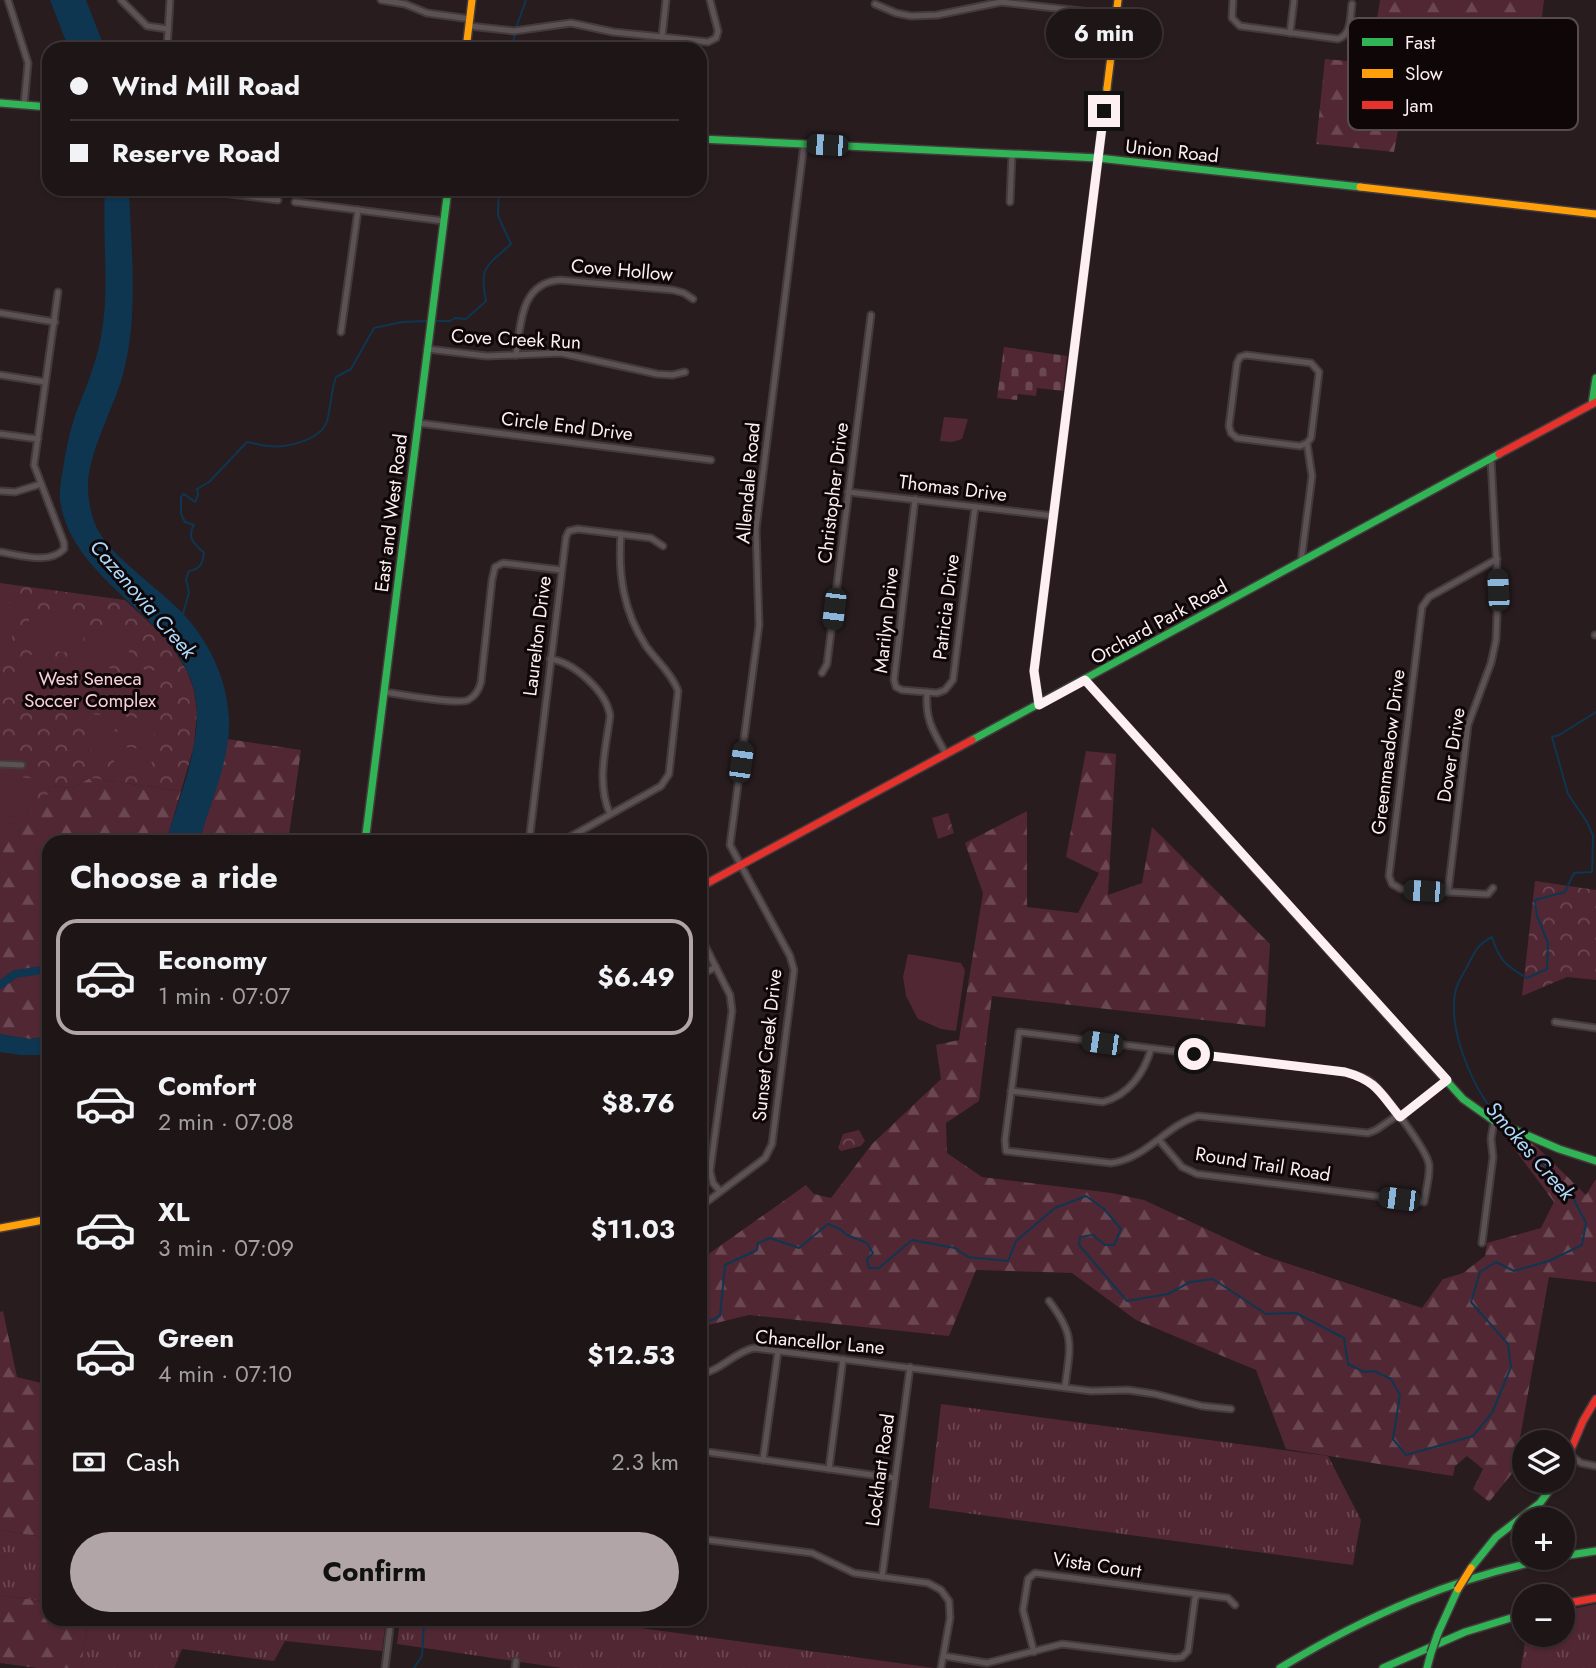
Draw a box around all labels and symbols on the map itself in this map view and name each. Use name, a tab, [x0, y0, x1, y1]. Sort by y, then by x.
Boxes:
callout: 6 min	[1046, 10, 1162, 58]
legend	[1348, 18, 1578, 130]
text: Fast	[1405, 29, 1436, 56]
text: Slow	[1405, 60, 1443, 87]
text: Jam	[1402, 92, 1434, 119]
route end	[1088, 95, 1120, 127]
car	[806, 133, 849, 157]
street label: Union Road	[1124, 133, 1220, 169]
street label: Cove Hollow	[570, 252, 674, 288]
street label: Cove Creek Run	[450, 322, 582, 356]
street label: Circle End Drive	[500, 405, 635, 447]
street label: Allendale Road	[729, 421, 767, 545]
street label: Christopher Drive	[811, 421, 855, 565]
street label: East and West Road	[368, 432, 414, 594]
street label: Thomas Drive	[897, 468, 1009, 508]
water label: Cazenovia Creek	[83, 533, 204, 666]
street label: Patricia Drive	[926, 552, 966, 661]
street label: Marilyn Drive	[867, 565, 905, 674]
car	[1487, 568, 1510, 612]
street label: Orchard Park Road	[1086, 573, 1232, 671]
street label: Laurelton Drive	[516, 574, 558, 698]
car	[822, 587, 847, 631]
park label: West Seneca Soccer Complex	[24, 665, 156, 714]
street label: Greenmeadow Drive	[1364, 668, 1412, 836]
street label: Dover Drive	[1430, 706, 1472, 804]
car	[728, 740, 755, 784]
car	[1403, 879, 1446, 903]
street label: Sunset Creek Drive	[746, 967, 788, 1123]
car	[1080, 1030, 1125, 1056]
route start	[1178, 1038, 1210, 1070]
water label: Smokes Creek	[1478, 1095, 1582, 1208]
street label: Round Trail Road	[1193, 1140, 1333, 1188]
car	[1377, 1186, 1422, 1212]
street label: Chancellor Lane	[754, 1323, 886, 1361]
street label: Lockhart Road	[859, 1412, 901, 1528]
street label: Vista Court	[1051, 1545, 1143, 1585]

